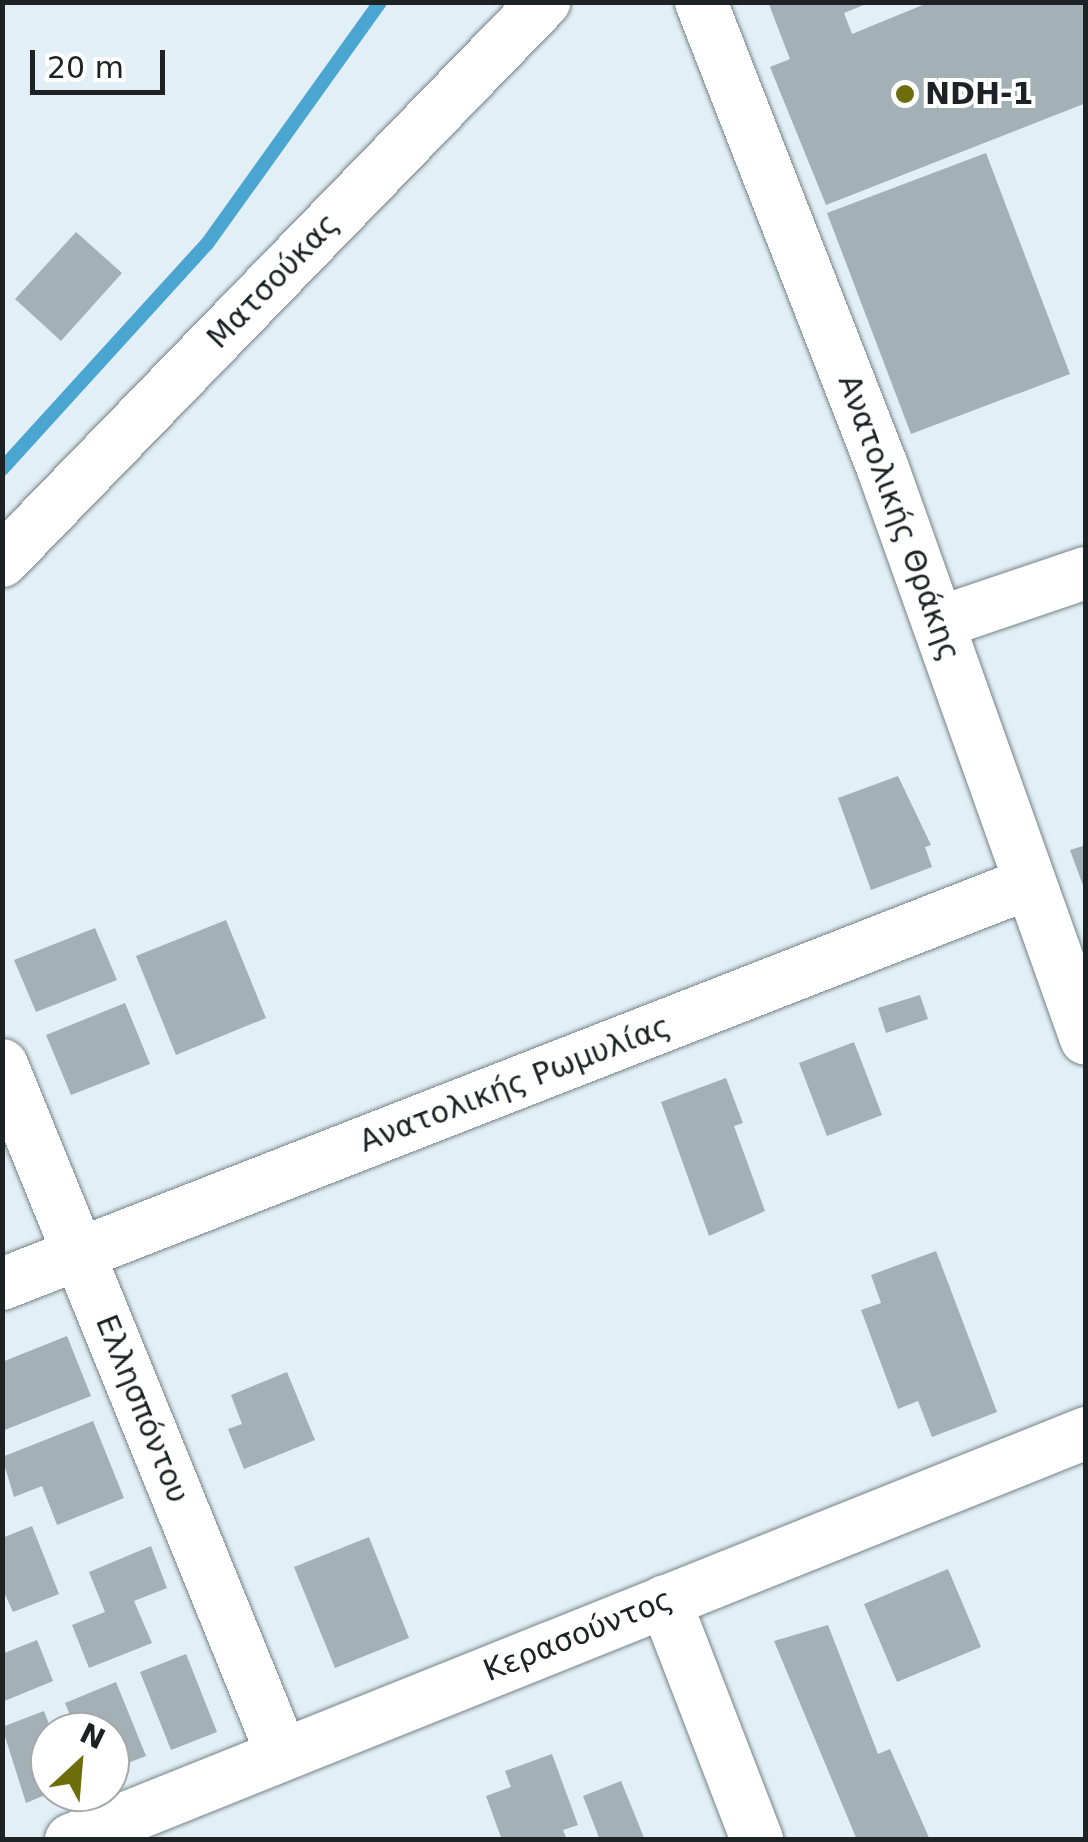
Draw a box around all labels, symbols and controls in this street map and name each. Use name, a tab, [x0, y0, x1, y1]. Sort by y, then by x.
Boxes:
scale bar	[35, 30, 170, 92]
text: 20 m	[47, 50, 124, 85]
place label: NDH-1	[925, 76, 1033, 112]
marker: NDH-1	[894, 83, 916, 105]
street label: Ματσούκας	[200, 206, 346, 356]
street label: Ανατολικής Θράκης	[830, 370, 968, 666]
street label: Ανατολικής Ρωμυλίας	[354, 1008, 676, 1160]
street label: Ελλησπόντου	[88, 1310, 196, 1508]
street label: Κερασούντος	[478, 1581, 678, 1689]
north arrow	[30, 1712, 130, 1812]
text: N	[75, 1716, 110, 1756]

